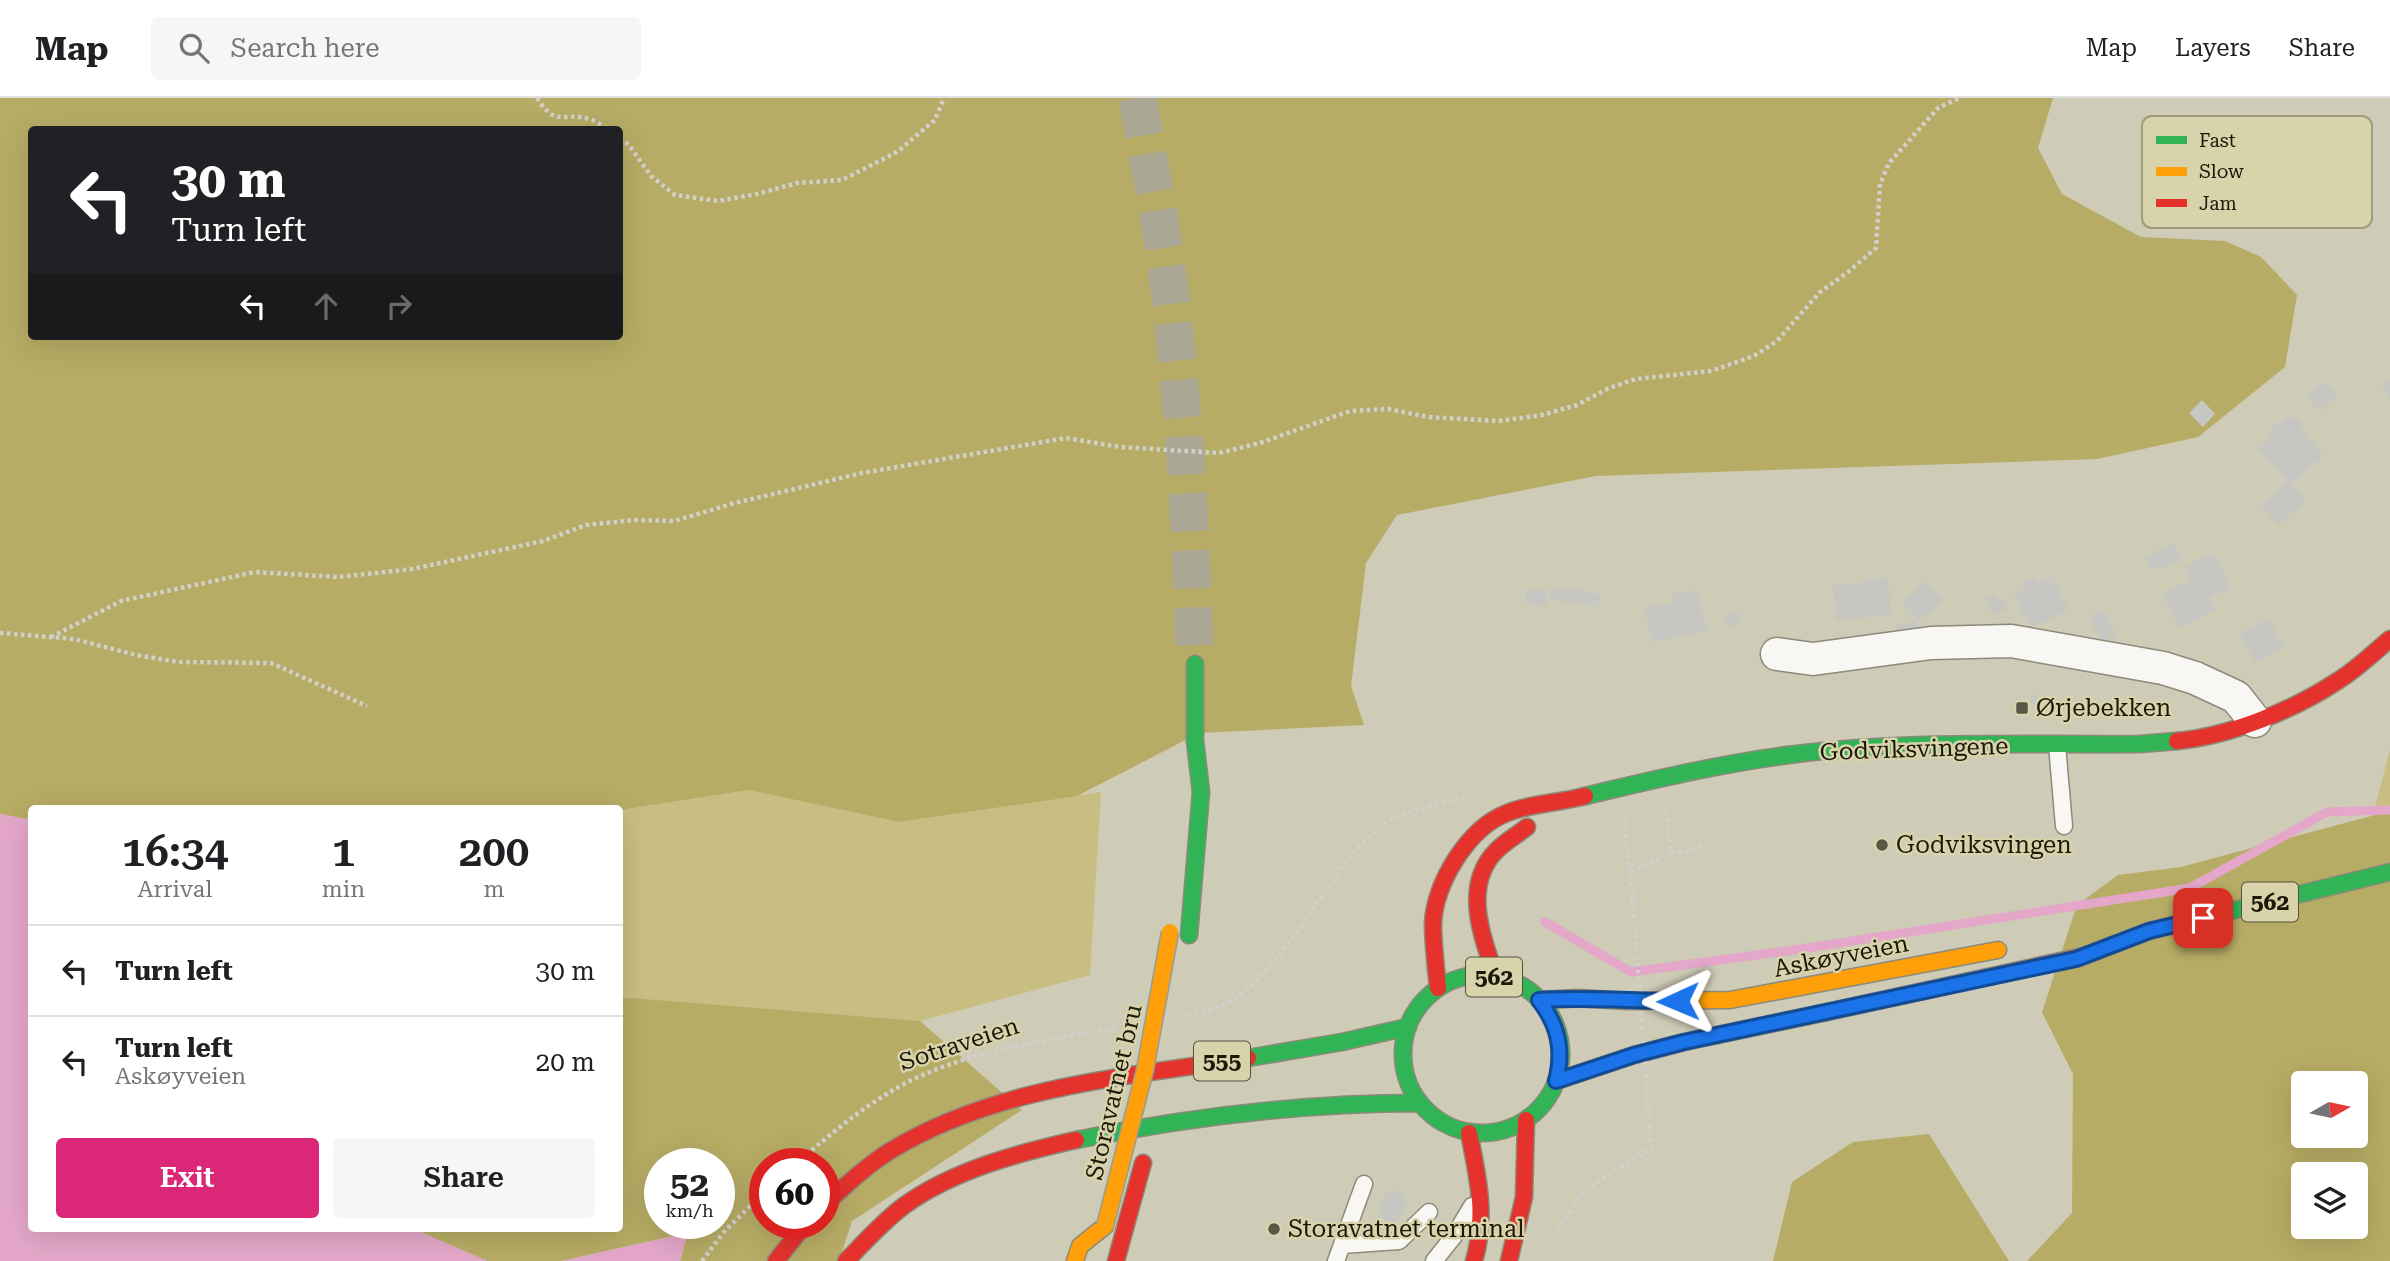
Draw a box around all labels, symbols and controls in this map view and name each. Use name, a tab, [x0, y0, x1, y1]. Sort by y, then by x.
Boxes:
search box	[151, 17, 641, 80]
text: Map	[35, 29, 109, 68]
icon: search	[175, 29, 213, 67]
text: Search here	[231, 33, 380, 63]
text: Map	[2086, 34, 2137, 62]
text: Layers	[2175, 34, 2251, 62]
text: Share	[2289, 34, 2355, 62]
legend	[2142, 116, 2372, 228]
text: Fast	[2199, 129, 2236, 152]
text: 30 m	[171, 152, 286, 209]
icon: left	[56, 154, 147, 245]
text: Slow	[2199, 160, 2244, 183]
text: Jam	[2199, 192, 2237, 215]
text: Turn left	[171, 211, 306, 249]
icon: left	[234, 287, 272, 325]
icon: ahead	[307, 287, 345, 325]
icon: right	[380, 287, 418, 325]
place label: Ørjebekken	[2036, 694, 2171, 722]
marker: Ørjebekken	[2014, 700, 2030, 716]
street label: Godviksvingene	[1819, 732, 2009, 766]
text: 16:34	[122, 827, 228, 876]
text: 1	[332, 827, 355, 876]
text: 200	[459, 827, 529, 876]
place label: Godviksvingen	[1896, 831, 2072, 859]
marker: Godviksvingen	[1874, 837, 1890, 853]
text: Arrival	[138, 876, 212, 903]
text: min	[322, 876, 365, 903]
text: m	[483, 876, 504, 903]
road number: 562	[2242, 882, 2298, 922]
pin	[2173, 888, 2233, 948]
icon: arrive	[2184, 899, 2222, 937]
street label: Askøyveien	[1771, 929, 1911, 983]
icon: left	[56, 952, 94, 990]
text: Turn left	[115, 956, 233, 986]
text: 30 m	[536, 956, 595, 986]
road number: 562	[1466, 958, 1522, 996]
position arrow	[1641, 964, 1715, 1038]
street label: Storavatnet bru	[1080, 1001, 1148, 1183]
street label: Sotraveien	[896, 1012, 1022, 1076]
text: Turn left	[115, 1033, 233, 1063]
road number: 555	[1194, 1042, 1250, 1080]
icon: left	[56, 1043, 94, 1081]
text: 20 m	[536, 1047, 595, 1077]
text: Askøyveien	[115, 1063, 246, 1090]
north arrow	[2291, 1071, 2368, 1148]
map controls	[2291, 1071, 2368, 1239]
button: Exit	[56, 1138, 319, 1218]
button: Share	[333, 1138, 595, 1218]
speed limit sign: 60	[749, 1148, 840, 1239]
button: layers	[2291, 1162, 2368, 1239]
text: 52	[670, 1164, 709, 1205]
text: km/h	[665, 1200, 714, 1221]
place label: Storavatnet terminal	[1288, 1215, 1524, 1243]
marker: Storavatnet terminal	[1266, 1221, 1282, 1237]

